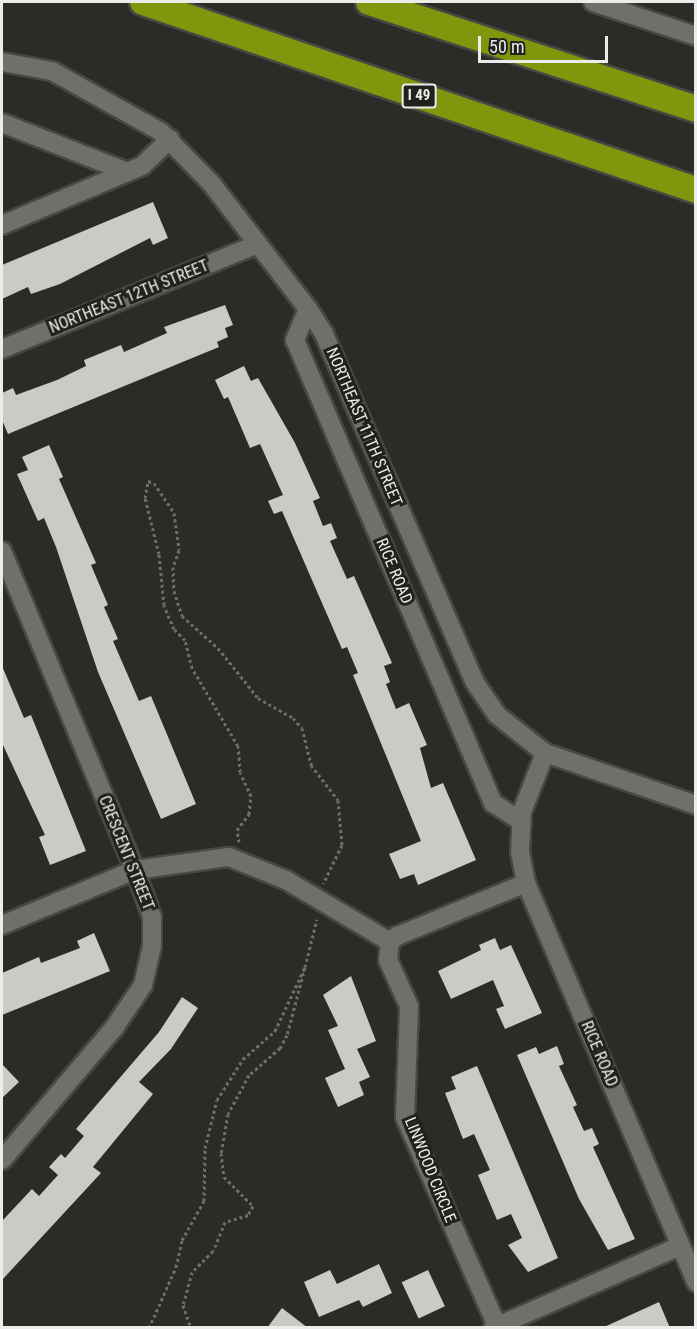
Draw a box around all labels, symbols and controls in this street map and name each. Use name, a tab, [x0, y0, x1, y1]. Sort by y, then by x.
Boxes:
scale bar	[481, 24, 612, 62]
text: 50 m	[489, 36, 524, 57]
road number: I 49	[401, 84, 437, 108]
street label: NORTHEAST 12TH STREET	[46, 256, 212, 338]
street label: NORTHEAST 11TH STREET	[322, 345, 406, 509]
street label: RICE ROAD	[372, 535, 416, 607]
street label: CRESCENT STREET	[94, 793, 158, 913]
street label: RICE ROAD	[577, 1018, 621, 1090]
street label: LINWOOD CIRCLE	[400, 1115, 460, 1225]

